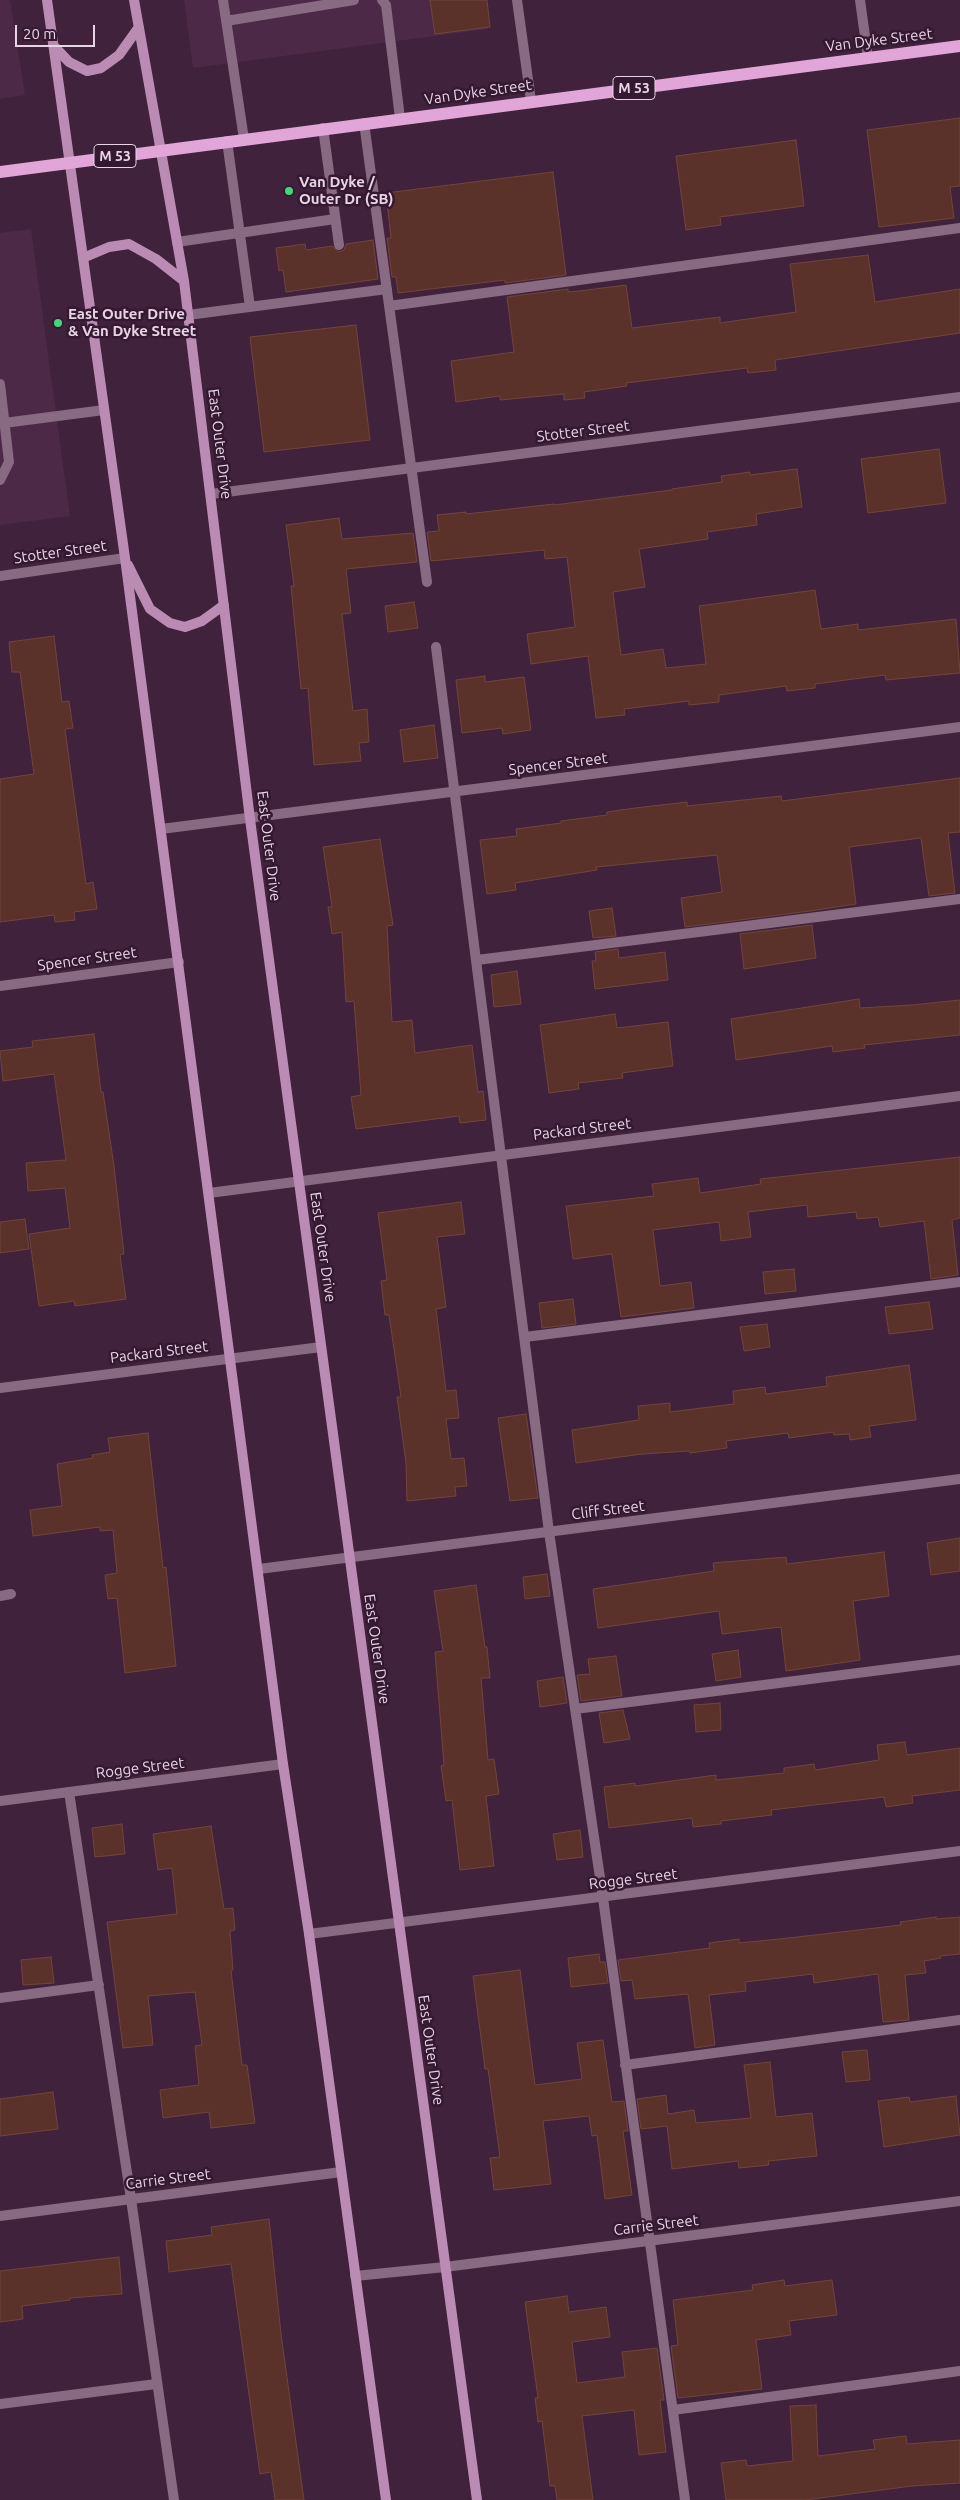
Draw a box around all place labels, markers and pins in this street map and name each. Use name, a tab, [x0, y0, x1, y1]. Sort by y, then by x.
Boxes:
place label: Van Dyke / Outer Dr (SB)	[299, 173, 393, 208]
marker: Van Dyke / Outer Dr (SB)	[283, 185, 295, 197]
place label: East Outer Drive & Van Dyke Street	[68, 305, 196, 340]
marker: East Outer Drive & Van Dyke Street	[52, 317, 64, 329]

